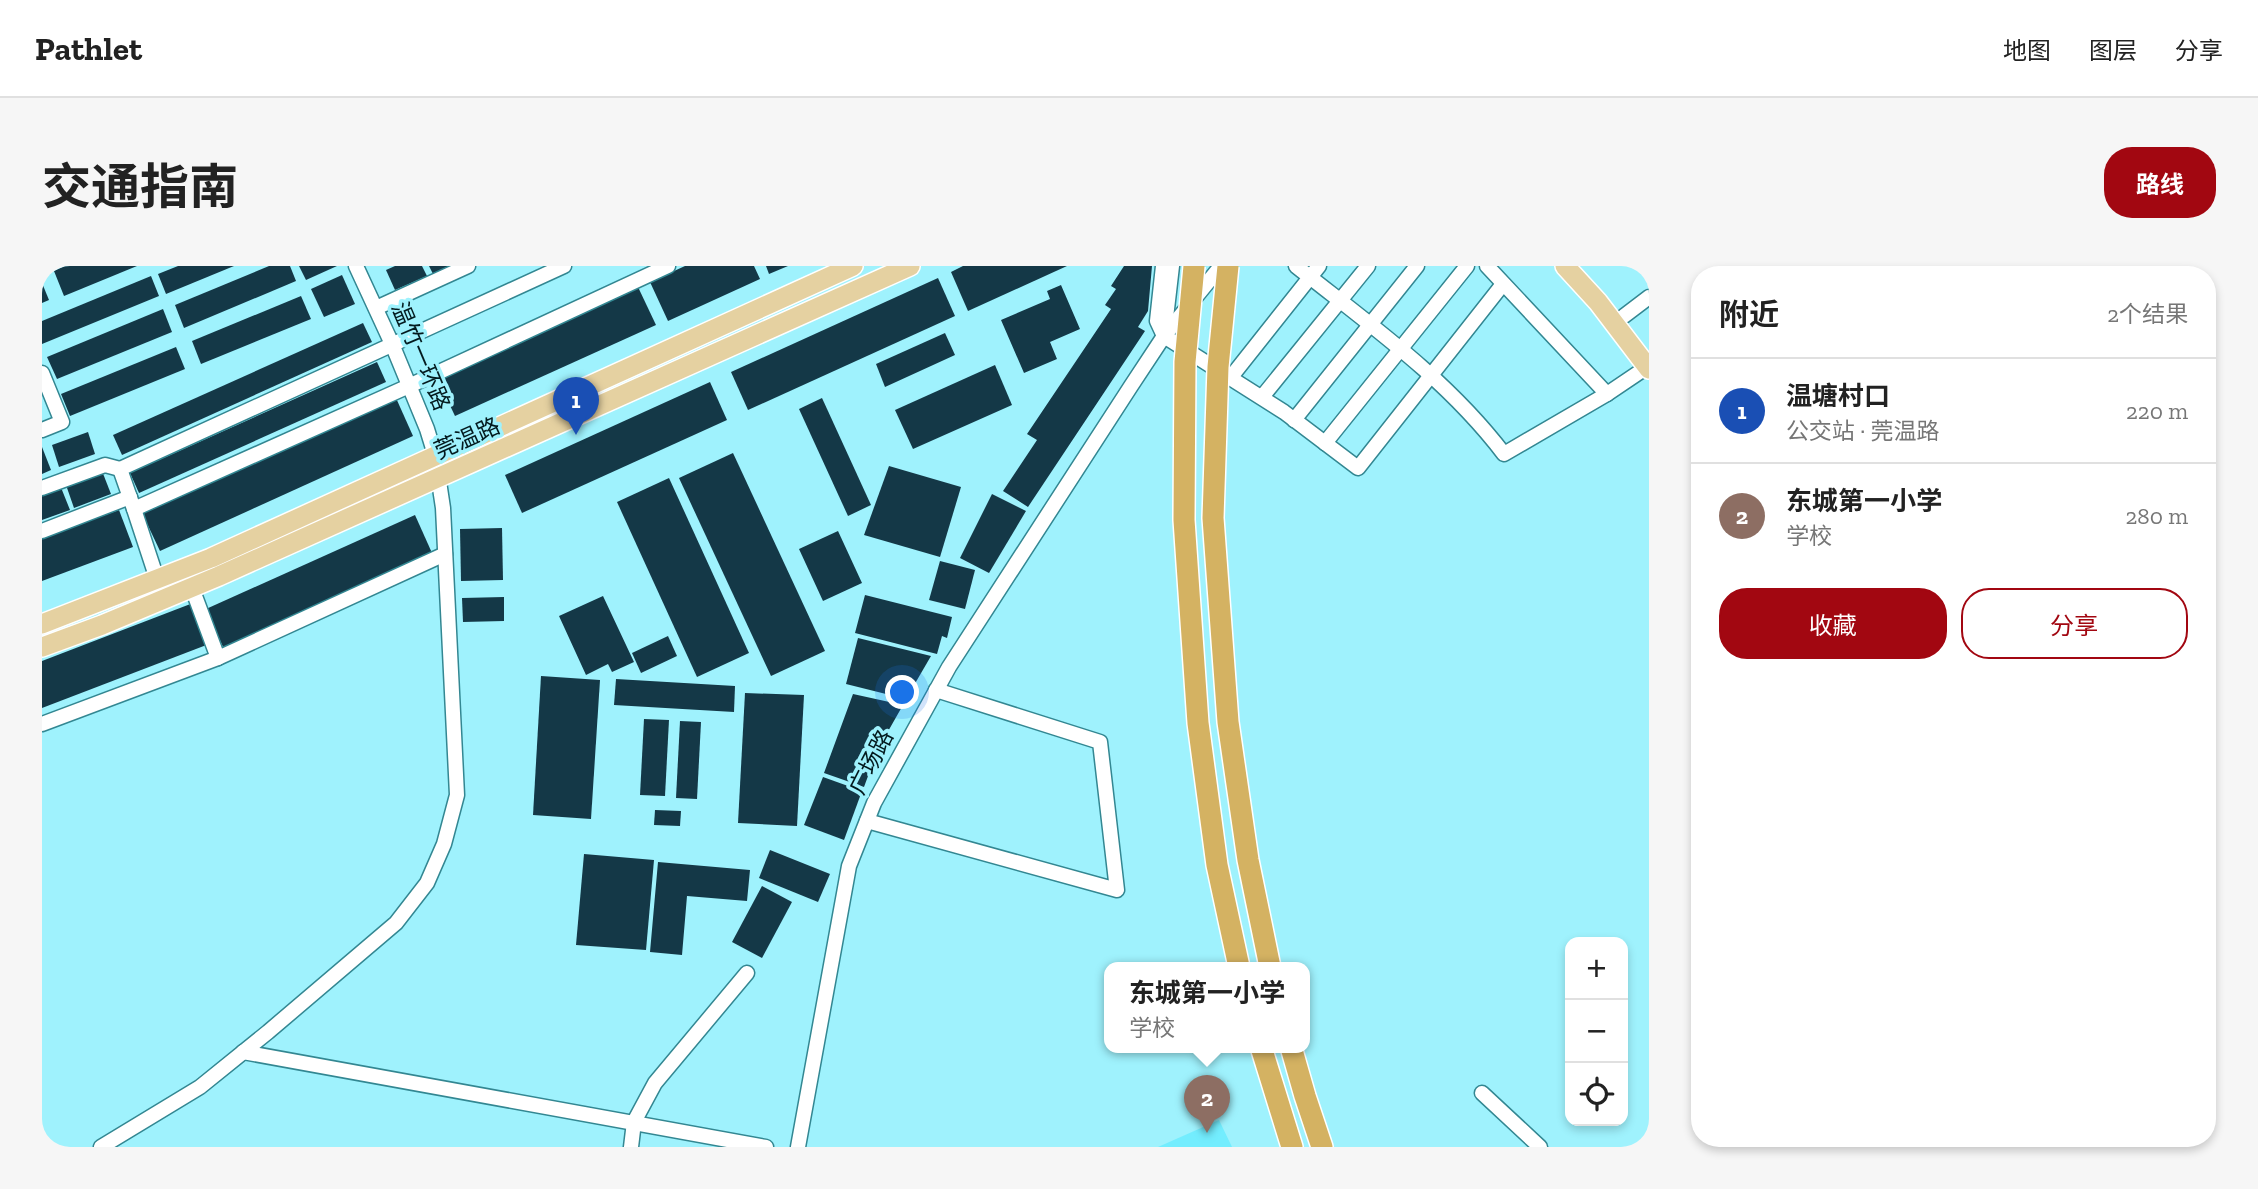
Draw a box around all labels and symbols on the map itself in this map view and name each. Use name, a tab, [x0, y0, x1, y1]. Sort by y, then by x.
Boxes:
street label: 温竹一环路	[386, 298, 456, 414]
pin: 1	[553, 377, 599, 435]
street label: 莞温路	[430, 411, 504, 465]
your location	[885, 675, 919, 709]
street label: 广场路	[843, 725, 899, 799]
pin: 2	[1184, 1075, 1230, 1133]

